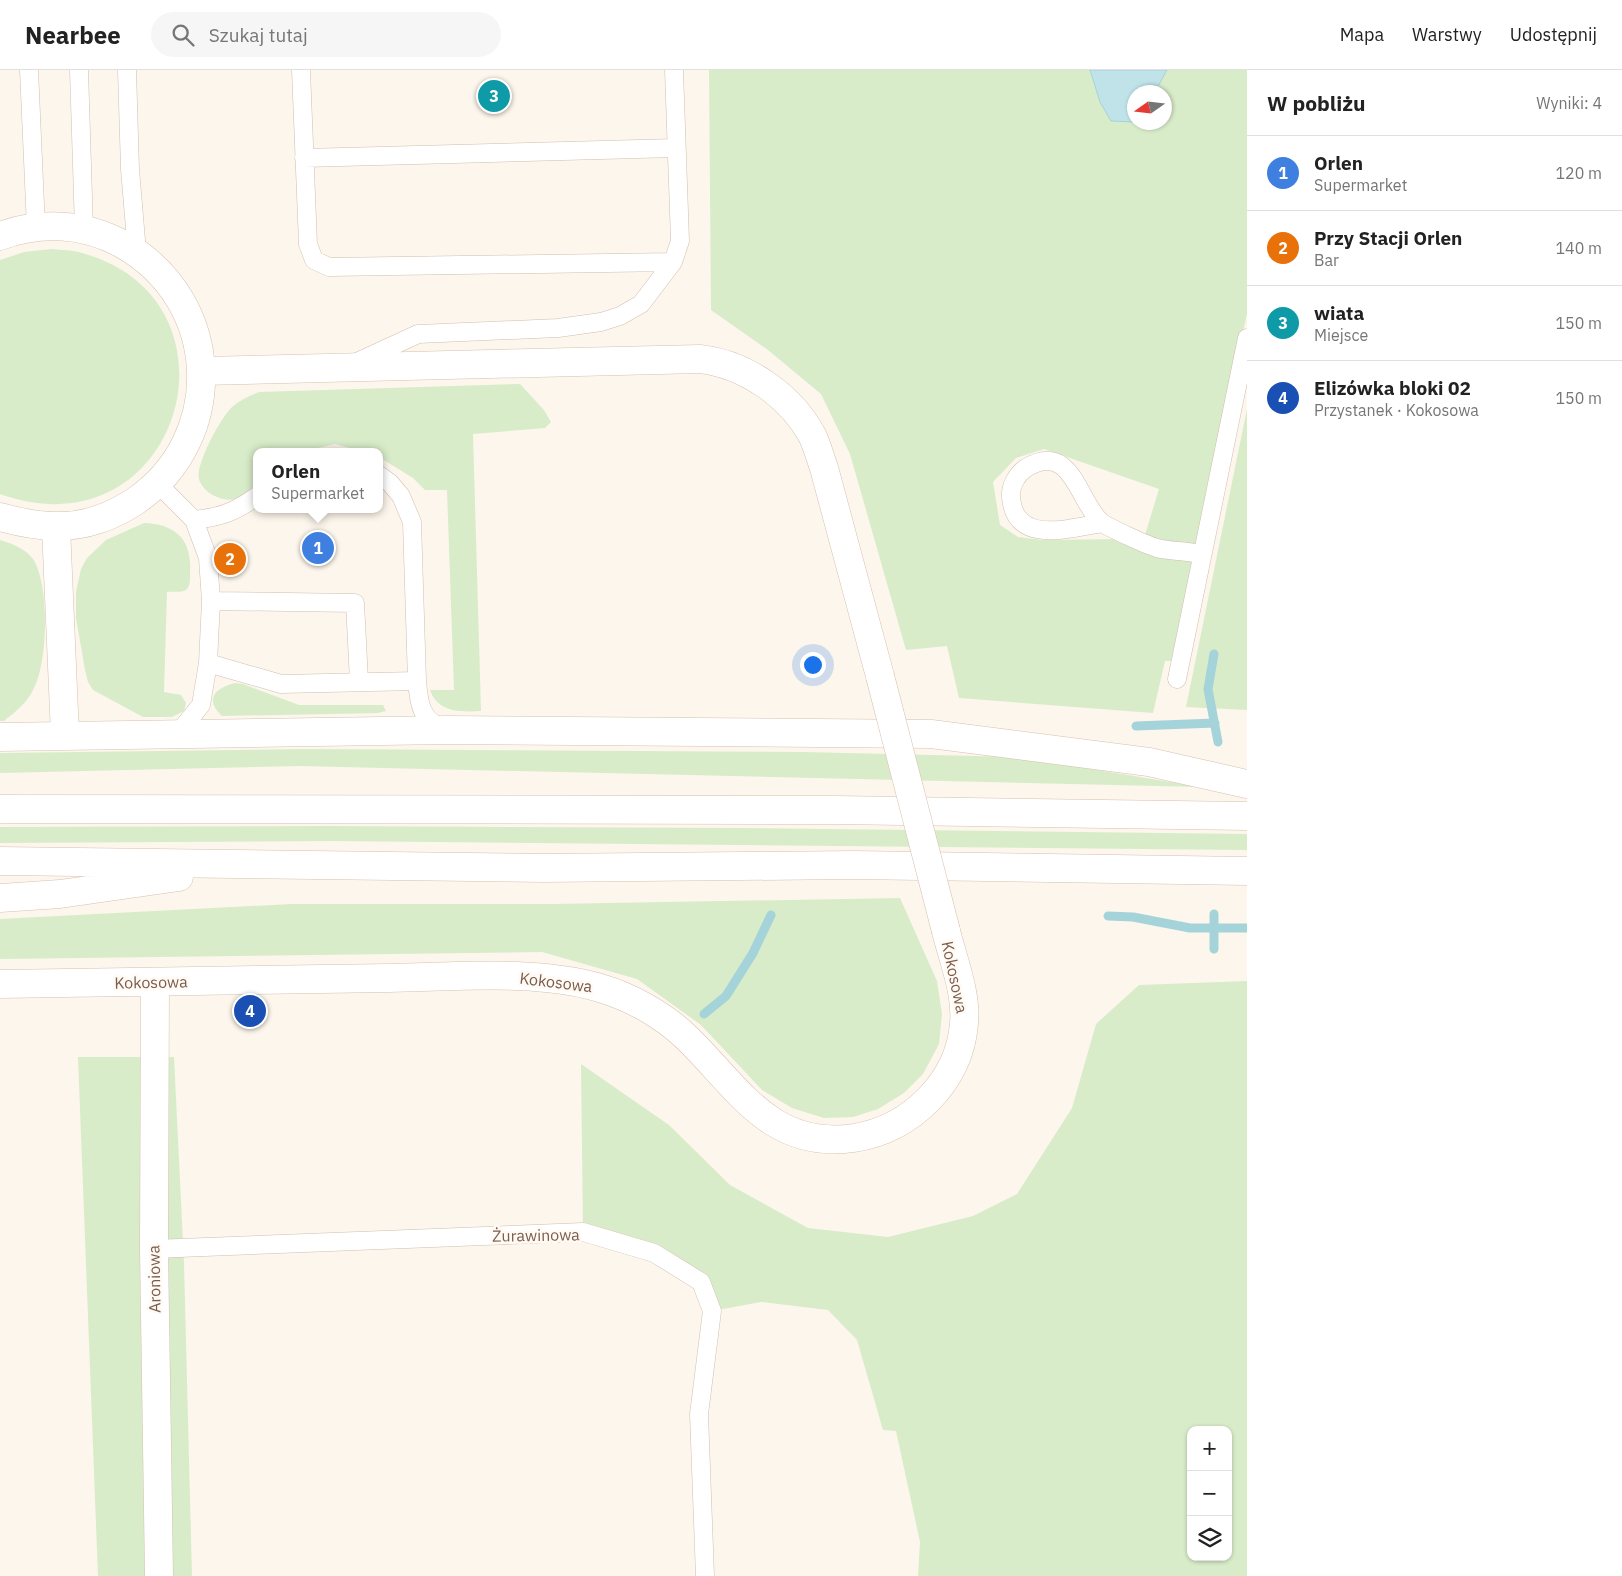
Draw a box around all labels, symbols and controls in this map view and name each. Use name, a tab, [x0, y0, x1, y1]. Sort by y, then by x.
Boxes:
search box	[151, 12, 501, 57]
text: Nearbee	[25, 19, 121, 51]
icon: search	[169, 21, 197, 49]
text: Szukaj tutaj	[209, 23, 308, 47]
text: Mapa	[1340, 23, 1384, 46]
text: Warstwy	[1412, 23, 1482, 46]
text: Udostępnij	[1510, 23, 1597, 46]
pin: 3	[478, 77, 510, 115]
north arrow	[1127, 85, 1172, 130]
text: W pobliżu	[1267, 89, 1366, 117]
text: Wyniki: 4	[1536, 93, 1602, 113]
text: Orlen	[1314, 151, 1363, 175]
text: 1	[1278, 163, 1288, 183]
text: 120 m	[1555, 163, 1602, 183]
text: Supermarket	[1314, 175, 1407, 195]
text: Przy Stacji Orlen	[1314, 226, 1462, 250]
text: 2	[1278, 238, 1288, 258]
text: 140 m	[1555, 238, 1602, 258]
text: Bar	[1314, 250, 1339, 270]
text: wiata	[1314, 301, 1364, 325]
text: 3	[1278, 313, 1288, 333]
text: 150 m	[1555, 313, 1602, 333]
text: Miejsce	[1314, 325, 1368, 345]
text: Elizówka bloki 02	[1314, 376, 1471, 400]
text: 4	[1278, 388, 1288, 408]
text: 150 m	[1555, 388, 1602, 408]
text: Przystanek · Kokosowa	[1314, 400, 1479, 420]
popup	[253, 448, 383, 513]
text: Orlen	[271, 459, 320, 483]
text: Supermarket	[271, 483, 365, 503]
pin: 1	[302, 529, 334, 567]
pin: 2	[214, 540, 246, 578]
your location	[800, 652, 826, 678]
street label: Kokosowa	[938, 939, 972, 1015]
street label: Kokosowa	[518, 968, 594, 996]
street label: Kokosowa	[114, 971, 188, 993]
pin: 4	[234, 992, 266, 1030]
street label: Żurawinowa	[492, 1224, 580, 1246]
street label: Aroniowa	[143, 1245, 165, 1313]
map controls	[1187, 1426, 1232, 1561]
button: +	[1187, 1426, 1232, 1471]
button: −	[1187, 1471, 1232, 1516]
button: layers	[1187, 1516, 1232, 1561]

